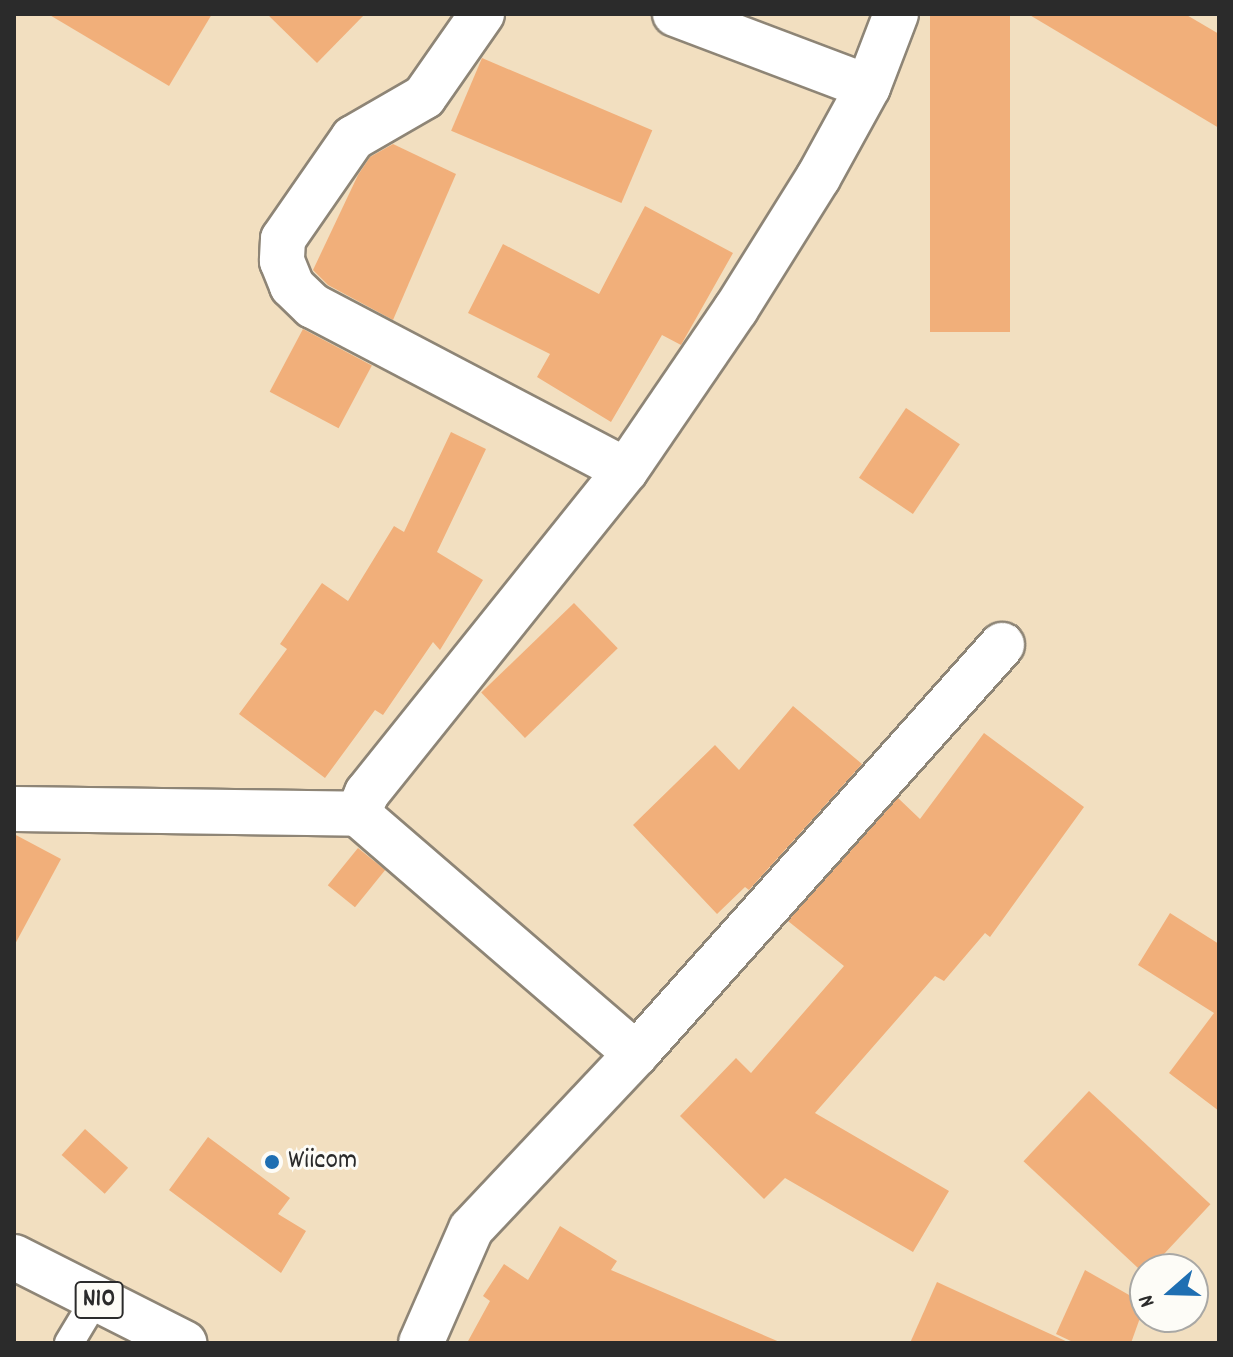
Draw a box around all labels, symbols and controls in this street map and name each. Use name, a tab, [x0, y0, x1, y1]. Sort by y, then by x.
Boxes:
place label: Wiicom	[288, 1145, 357, 1179]
marker: Wiicom	[263, 1153, 281, 1171]
north arrow	[1129, 1253, 1209, 1333]
road number: N10	[73, 1278, 125, 1322]
text: N	[1131, 1290, 1164, 1311]

